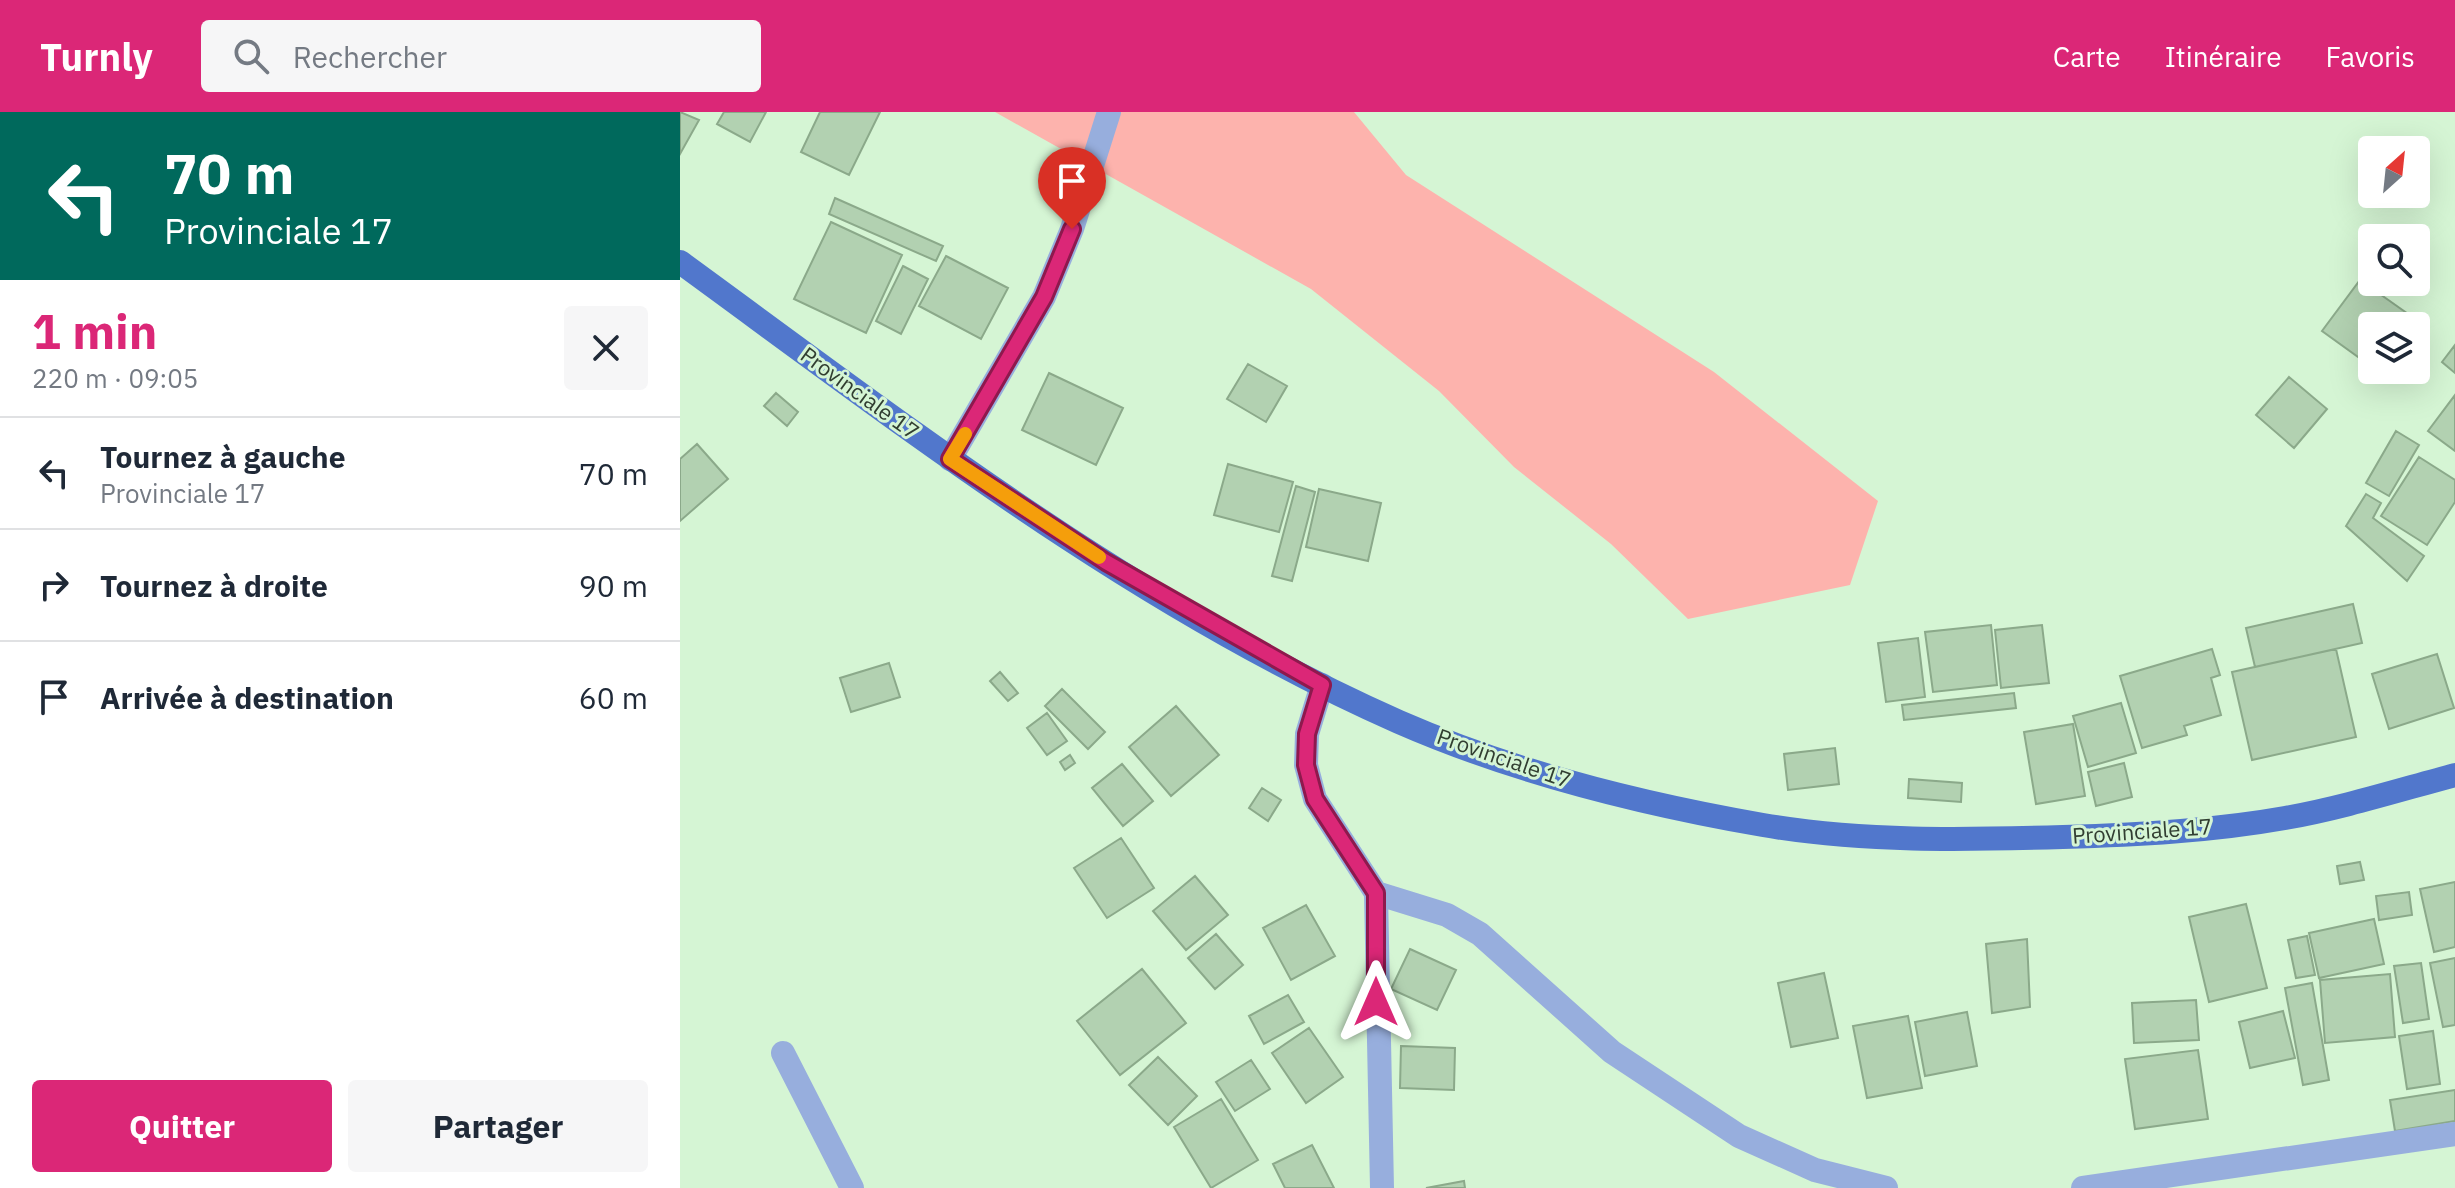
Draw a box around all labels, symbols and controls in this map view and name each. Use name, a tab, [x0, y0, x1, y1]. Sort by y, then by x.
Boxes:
search box	[201, 20, 761, 92]
text: Turnly	[40, 32, 153, 81]
icon: search	[229, 34, 273, 78]
text: Rechercher	[293, 37, 447, 76]
text: Carte	[2053, 38, 2121, 75]
text: Itinéraire	[2165, 38, 2282, 75]
text: Favoris	[2326, 38, 2415, 75]
north arrow	[2358, 136, 2430, 208]
map controls	[2358, 136, 2430, 384]
text: 70 m	[164, 137, 294, 209]
icon: left	[32, 144, 136, 248]
pin	[1038, 147, 1106, 229]
icon: arrive	[1050, 159, 1094, 203]
text: Provinciale 17	[164, 207, 393, 254]
button: search	[2358, 224, 2430, 296]
text: 1 min	[32, 300, 157, 362]
button: close	[564, 306, 648, 390]
button: layers	[2358, 312, 2430, 384]
street label: Provinciale 17	[795, 340, 925, 445]
text: 220 m · 09:05	[32, 361, 198, 395]
text: Tournez à gauche	[100, 437, 346, 476]
icon: left	[32, 451, 76, 495]
text: 70 m	[579, 454, 648, 493]
text: Provinciale 17	[100, 476, 265, 510]
icon: right	[32, 563, 76, 607]
text: Tournez à droite	[100, 566, 328, 605]
text: 90 m	[579, 566, 648, 605]
icon: arrive	[32, 675, 76, 719]
text: Arrivée à destination	[100, 678, 394, 717]
text: 60 m	[579, 678, 648, 717]
street label: Provinciale 17	[1433, 721, 1575, 794]
street label: Provinciale 17	[2071, 811, 2213, 850]
position arrow	[1334, 960, 1418, 1044]
button: Quitter	[32, 1080, 332, 1172]
button: Partager	[348, 1080, 648, 1172]

